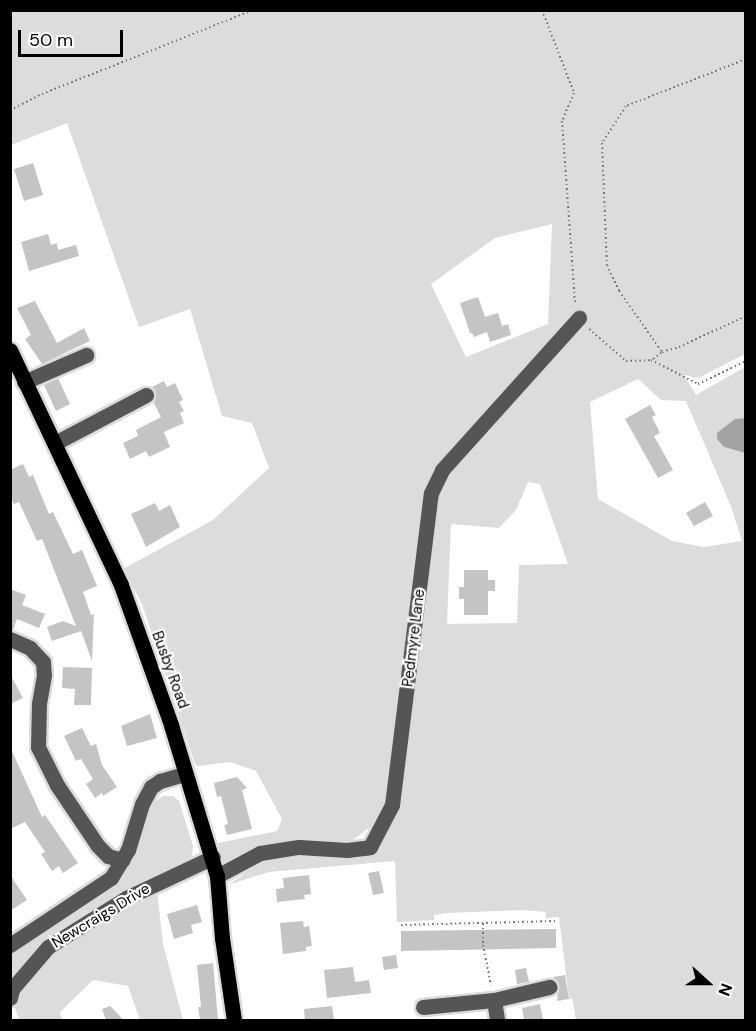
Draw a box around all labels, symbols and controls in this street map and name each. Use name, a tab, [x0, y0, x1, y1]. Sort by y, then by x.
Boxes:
scale bar	[21, 18, 126, 56]
text: 50 m	[29, 28, 73, 52]
street label: Pedmyre Lane	[399, 588, 429, 688]
street label: Busby Road	[148, 629, 192, 711]
street label: Newcraigs Drive	[49, 880, 153, 952]
north arrow	[678, 953, 738, 1013]
text: N	[713, 980, 737, 999]

